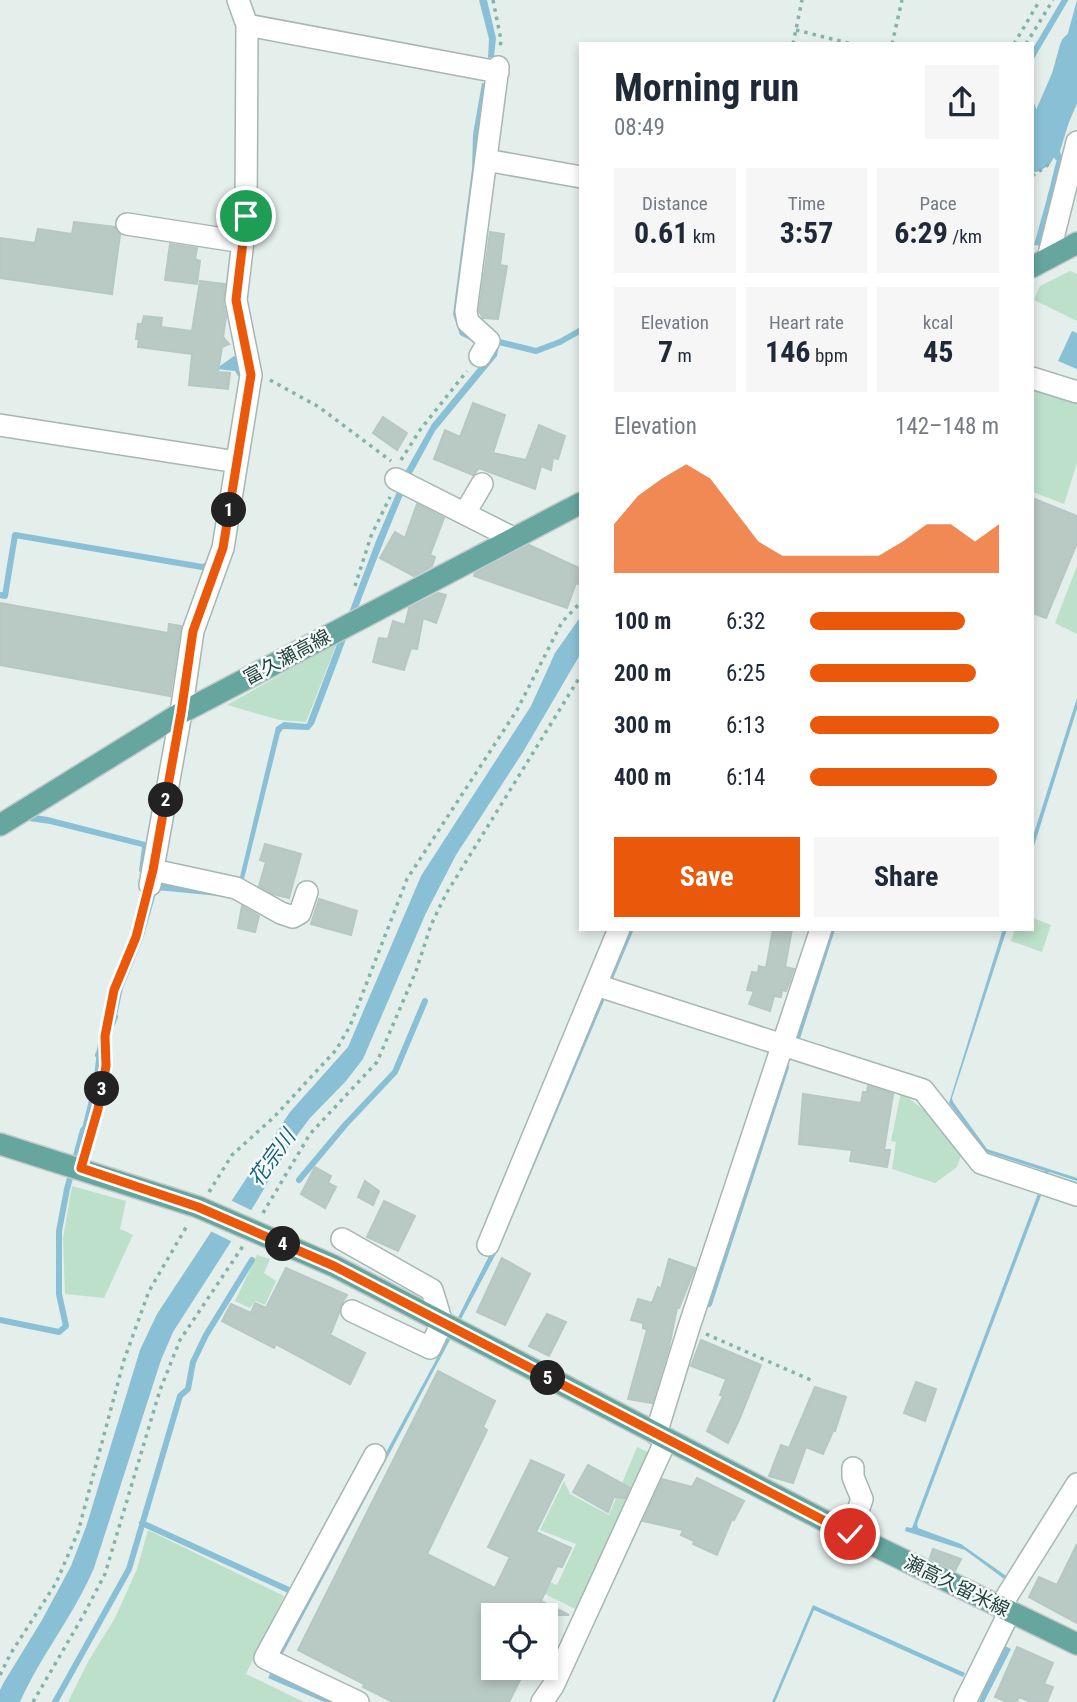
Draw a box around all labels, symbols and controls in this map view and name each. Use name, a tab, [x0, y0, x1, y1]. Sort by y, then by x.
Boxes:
button: share	[925, 65, 999, 139]
text: Morning run	[614, 66, 799, 110]
text: 08:49	[614, 114, 665, 141]
pin	[216, 186, 276, 246]
text: Distance	[642, 192, 708, 215]
text: Time	[788, 192, 825, 215]
text: Pace	[920, 192, 957, 215]
icon: arrive	[227, 197, 265, 235]
text: 0.61	[634, 215, 688, 250]
text: 3:57	[780, 215, 833, 250]
text: 6:29	[894, 215, 948, 250]
text: km	[688, 225, 716, 248]
text: /km	[948, 225, 982, 248]
text: Elevation	[641, 311, 709, 334]
text: Heart rate	[769, 311, 844, 334]
text: kcal	[923, 311, 953, 334]
text: 7	[658, 334, 673, 369]
text: 146	[765, 334, 811, 369]
text: 45	[923, 334, 953, 369]
text: m	[673, 344, 692, 367]
text: bpm	[811, 344, 848, 367]
text: Elevation	[614, 413, 697, 440]
text: 142–148 m	[895, 413, 999, 440]
pin: 1	[212, 492, 246, 528]
text: 1	[224, 498, 233, 521]
text: 100 m	[614, 608, 671, 635]
text: 6:32	[726, 608, 765, 635]
street label: 富久瀬高線	[240, 625, 334, 689]
text: 200 m	[614, 660, 671, 687]
text: 6:25	[726, 660, 765, 687]
text: 300 m	[614, 712, 671, 739]
text: 6:13	[726, 712, 765, 739]
text: 400 m	[614, 764, 671, 791]
text: 6:14	[726, 764, 765, 791]
pin: 2	[148, 782, 184, 818]
text: 2	[161, 788, 170, 811]
button: Save	[614, 837, 800, 917]
button: Share	[814, 837, 999, 917]
pin: 3	[84, 1072, 119, 1106]
text: 3	[97, 1077, 106, 1100]
water label: 花宗川	[244, 1124, 301, 1191]
pin: 4	[266, 1226, 300, 1262]
text: 4	[278, 1232, 287, 1255]
pin: 5	[530, 1360, 566, 1396]
text: 5	[543, 1366, 552, 1389]
pin	[820, 1504, 880, 1564]
icon: check	[831, 1515, 869, 1553]
street label: 瀬高久留米線	[901, 1551, 1013, 1621]
map controls	[481, 1603, 558, 1680]
button: locate	[481, 1603, 558, 1680]

